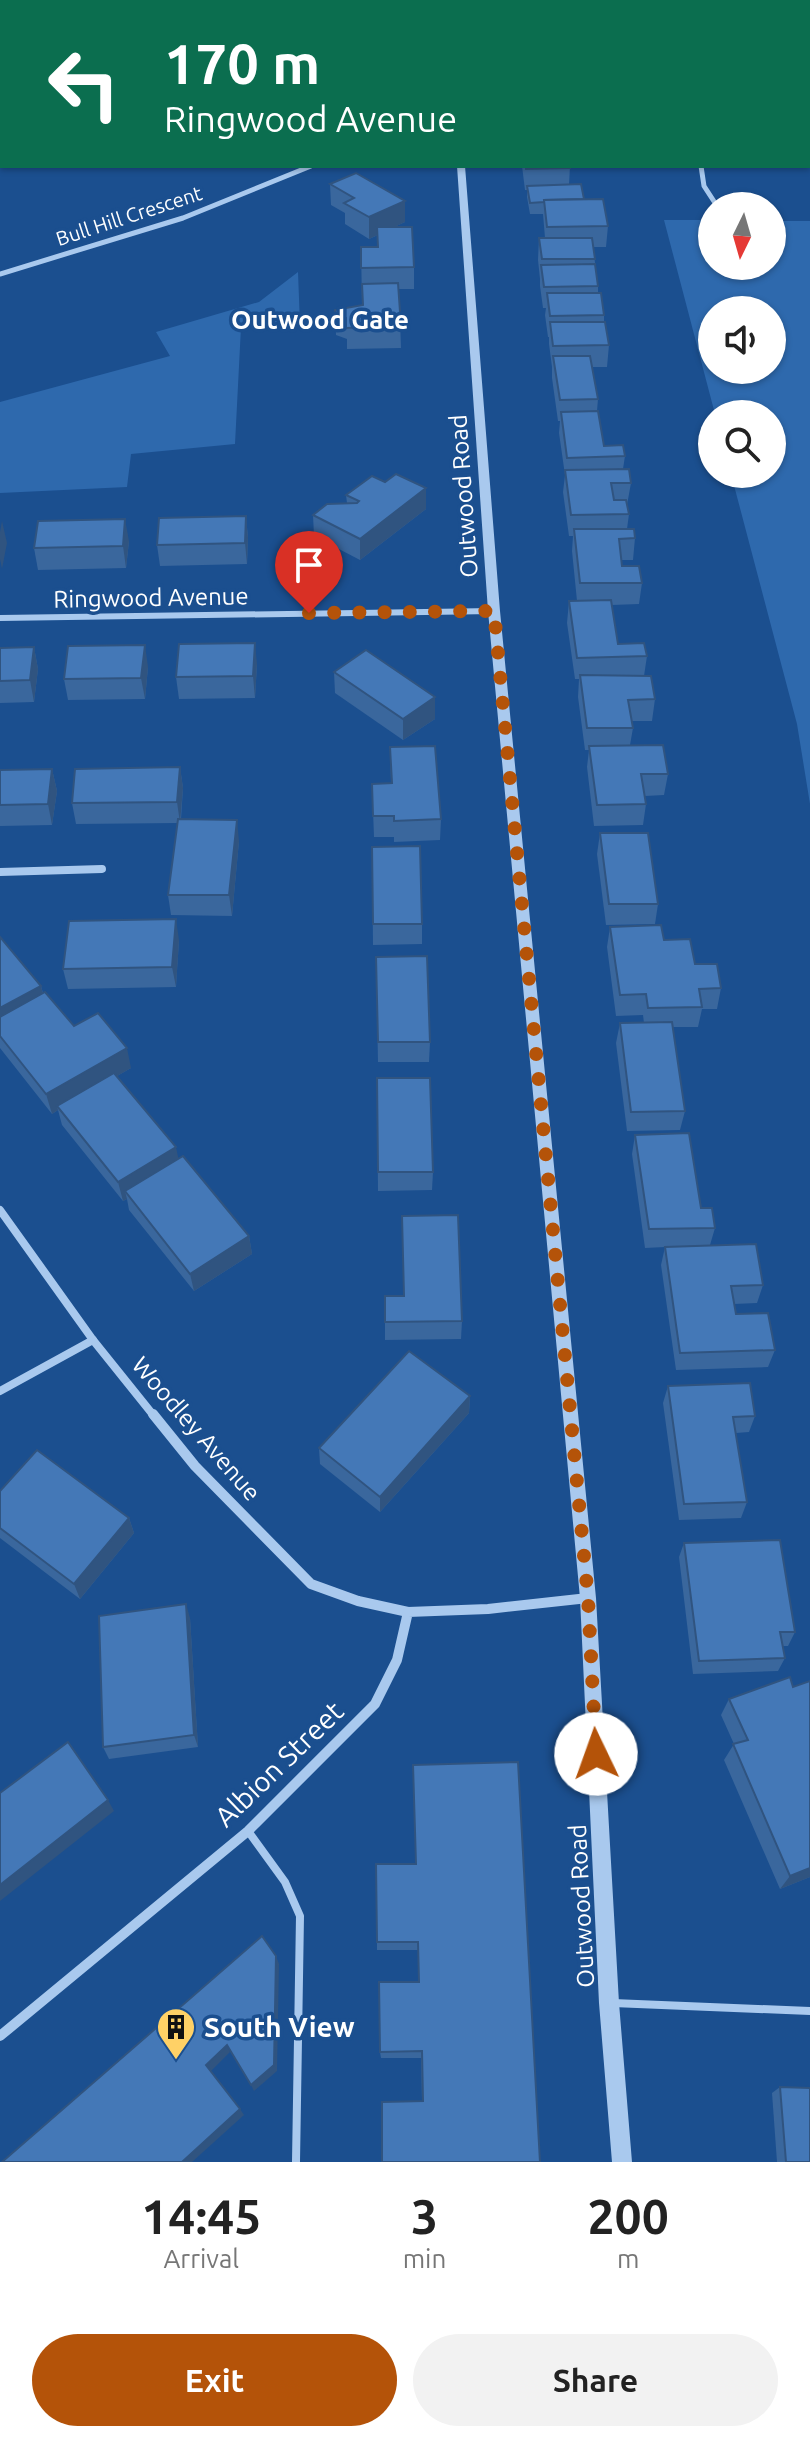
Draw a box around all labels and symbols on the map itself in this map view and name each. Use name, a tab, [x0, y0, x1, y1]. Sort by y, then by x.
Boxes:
street label: Bull Hill Crescent	[53, 181, 205, 250]
north arrow	[698, 192, 786, 280]
district label: Outwood Gate	[231, 305, 409, 334]
street label: Outwood Road	[444, 414, 483, 578]
pin	[275, 531, 343, 613]
street label: Ringwood Avenue	[53, 582, 249, 613]
street label: Woodley Avenue	[127, 1351, 266, 1506]
street label: Albion Street	[208, 1695, 349, 1832]
position arrow	[554, 1712, 638, 1796]
street label: Outwood Road	[564, 1824, 599, 1988]
building icon: South View	[155, 2006, 197, 2061]
place label: South View	[204, 2011, 355, 2042]

